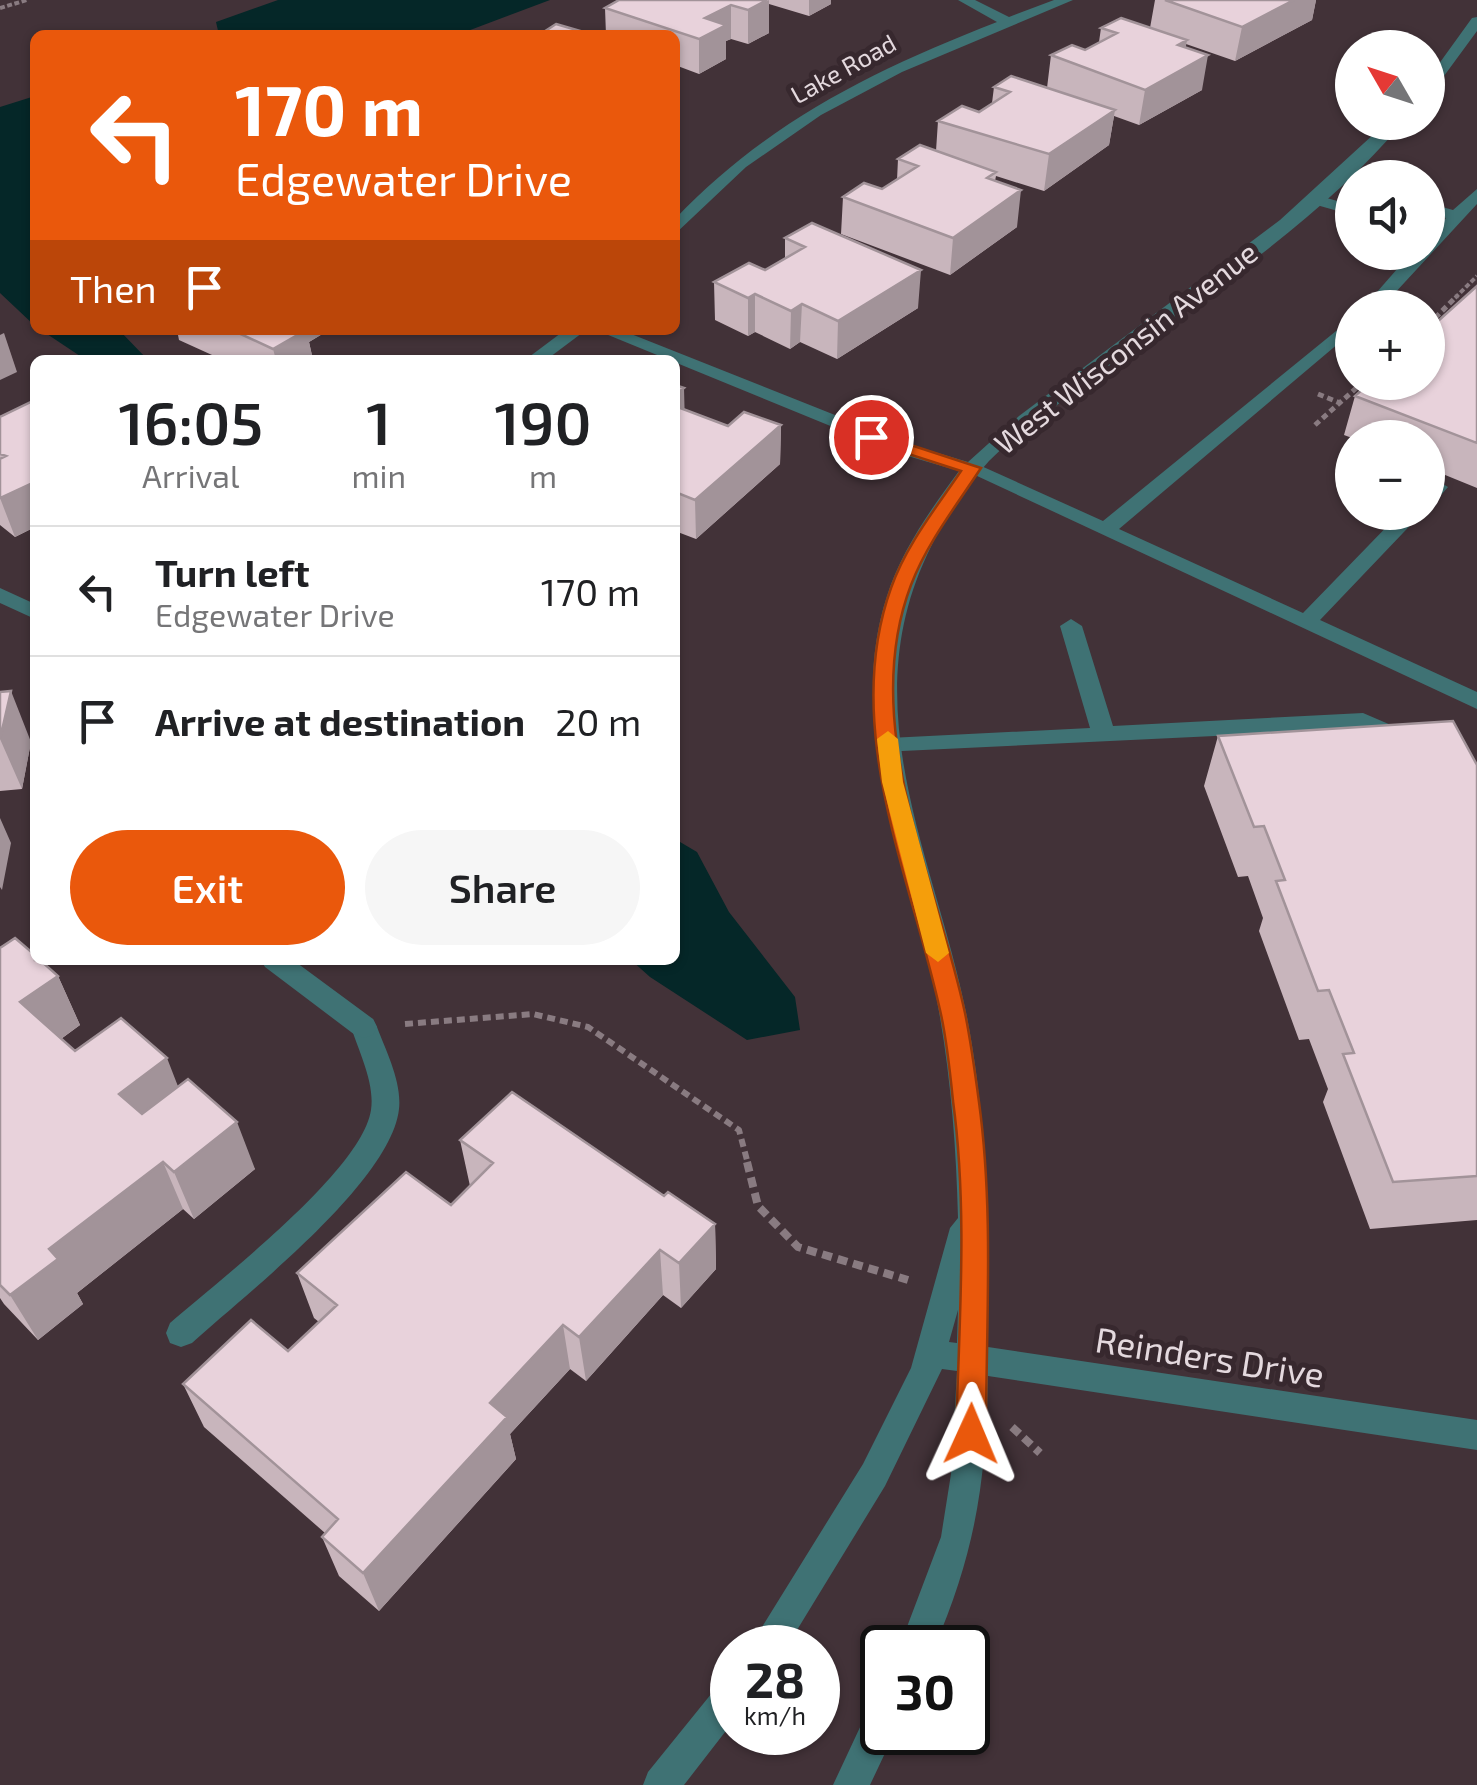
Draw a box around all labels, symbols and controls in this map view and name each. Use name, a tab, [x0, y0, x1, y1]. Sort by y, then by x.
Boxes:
street label: Lake Road	[785, 27, 901, 109]
north arrow	[1335, 30, 1445, 140]
map controls	[1335, 30, 1445, 530]
text: 170 m	[235, 66, 423, 150]
icon: left	[70, 70, 200, 200]
text: Edgewater Drive	[235, 151, 572, 205]
button: sound	[1335, 160, 1445, 270]
street label: West Wisconsin Avenue	[986, 233, 1264, 461]
icon: arrive	[177, 260, 232, 315]
text: Then	[70, 265, 157, 311]
button: +	[1335, 290, 1445, 400]
text: 16:05	[118, 385, 263, 457]
text: 1	[366, 385, 391, 457]
text: 190	[494, 385, 592, 457]
pin	[829, 395, 914, 480]
icon: arrive	[844, 410, 899, 465]
button: −	[1335, 420, 1445, 530]
text: Arrival	[142, 456, 239, 494]
text: min	[352, 456, 406, 494]
text: m	[529, 456, 557, 494]
text: Turn left	[155, 549, 310, 595]
icon: left	[70, 564, 125, 619]
text: 170 m	[541, 568, 640, 614]
text: Edgewater Drive	[155, 595, 395, 633]
icon: arrive	[70, 694, 125, 749]
text: Arrive at destination	[155, 698, 525, 744]
text: 20 m	[555, 698, 641, 744]
button: Exit	[70, 830, 345, 945]
button: Share	[365, 830, 640, 945]
street label: Reinders Drive	[1093, 1317, 1327, 1395]
position arrow	[919, 1382, 1023, 1486]
speed limit sign: 30	[860, 1625, 990, 1755]
text: 28	[745, 1648, 805, 1708]
text: km/h	[744, 1700, 806, 1730]

